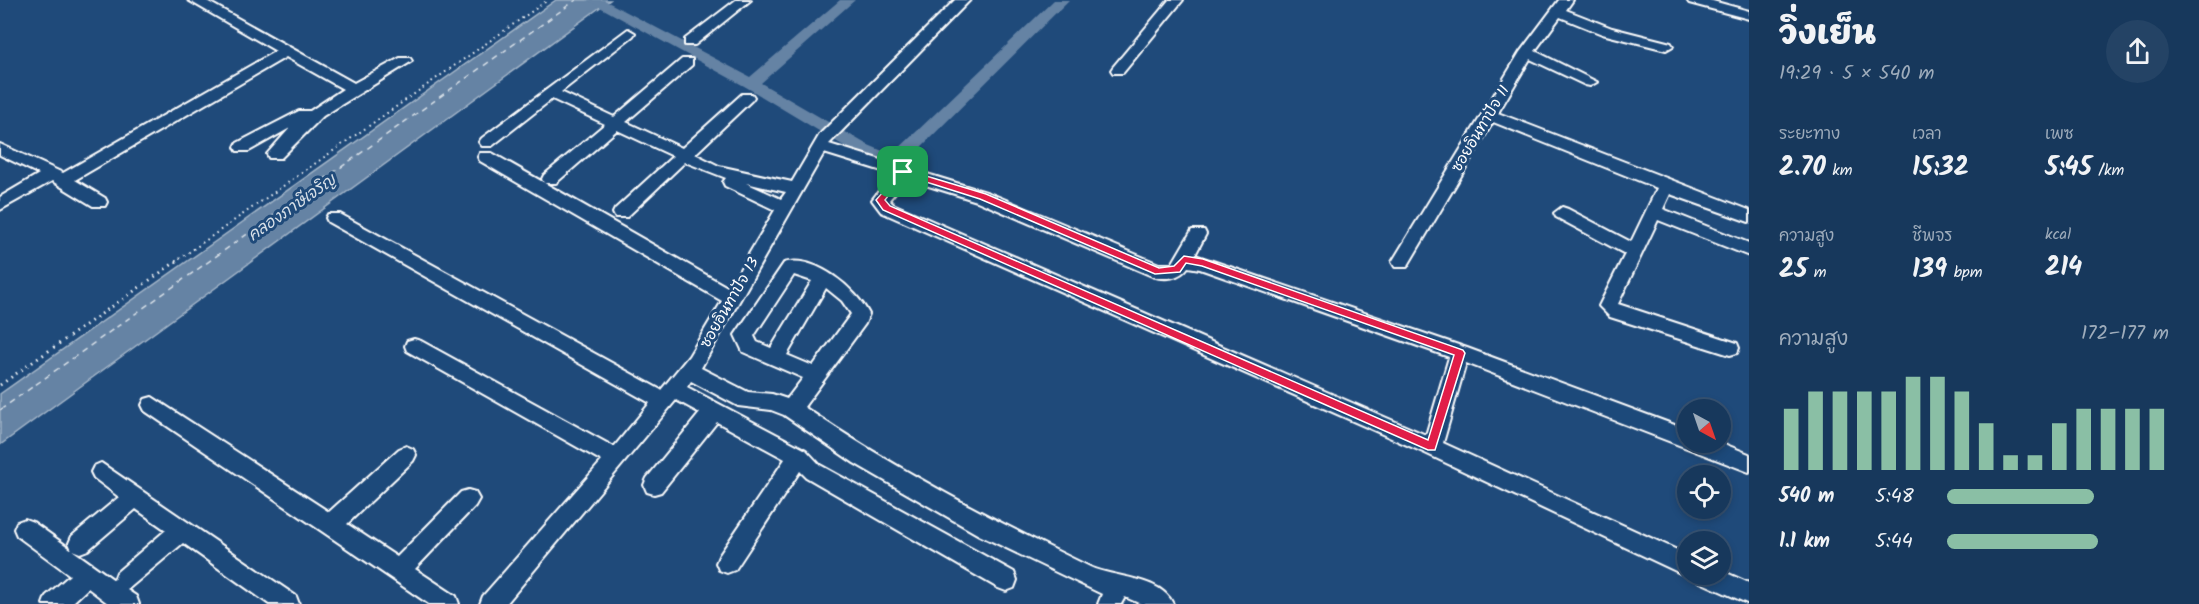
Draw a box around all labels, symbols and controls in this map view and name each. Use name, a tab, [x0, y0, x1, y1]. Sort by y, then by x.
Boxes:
text: วิ่งเย็น	[1779, 9, 1876, 62]
button: share	[2106, 20, 2169, 83]
text: 19:29 · 5 × 540 m	[1779, 58, 1934, 90]
street label: ซอยอินทาปัจ 11	[1446, 81, 1517, 177]
text: ระยะทาง	[1779, 122, 1840, 147]
text: เวลา	[1912, 122, 1942, 147]
text: เพซ	[2045, 122, 2074, 147]
pin	[877, 146, 928, 197]
text: 2.70	[1779, 147, 1826, 189]
text: 15:32	[1912, 147, 1969, 189]
text: 5:45	[2045, 147, 2092, 189]
icon: arrive	[886, 155, 919, 188]
text: km	[1826, 158, 1853, 183]
text: /km	[2092, 158, 2124, 183]
water label: คลองภาษีเจริญ	[243, 167, 343, 248]
text: kcal	[2045, 222, 2071, 247]
text: ความสูง	[1779, 224, 1834, 249]
text: ชีพจร	[1912, 224, 1952, 249]
text: 214	[2045, 247, 2082, 289]
text: 25	[1779, 249, 1807, 291]
text: 139	[1912, 249, 1947, 291]
street label: ซอยอินทาปัจ 13	[694, 253, 766, 353]
text: m	[1807, 260, 1826, 285]
text: bpm	[1947, 260, 1982, 285]
text: 172–177 m	[2081, 318, 2169, 350]
text: ความสูง	[1779, 324, 1848, 356]
north arrow	[1677, 399, 1731, 453]
map controls	[1677, 399, 1731, 585]
button: locate	[1677, 465, 1731, 519]
text: 540 m	[1779, 481, 1834, 513]
text: 5:48	[1875, 481, 1914, 513]
text: 1.1 km	[1779, 526, 1830, 558]
text: 5:44	[1875, 526, 1913, 558]
button: layers	[1677, 531, 1731, 585]

